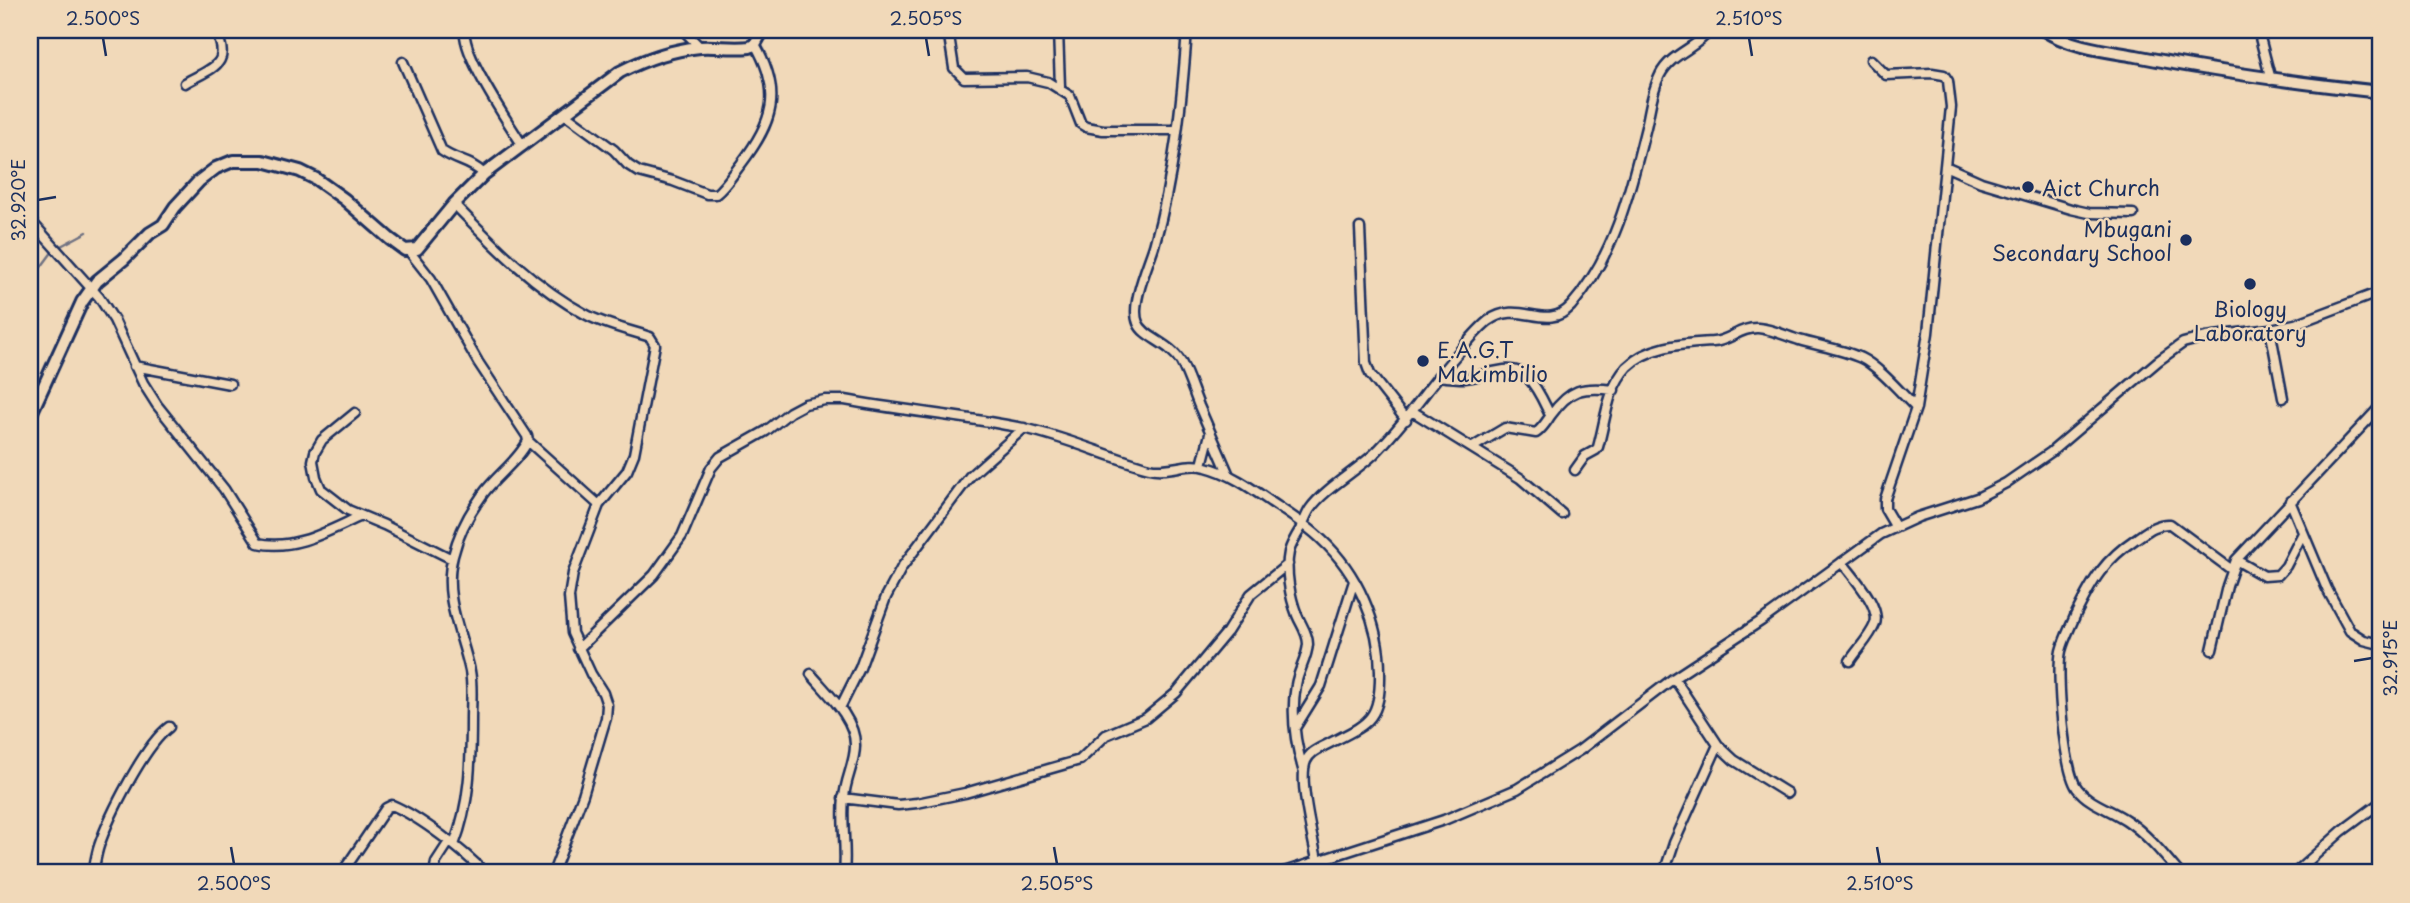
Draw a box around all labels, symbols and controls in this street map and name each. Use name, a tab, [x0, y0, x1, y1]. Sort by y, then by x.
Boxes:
text: 2.500°S	[66, 4, 140, 31]
text: 2.505°S	[889, 4, 963, 31]
text: 2.510°S	[1715, 4, 1783, 31]
text: 32.920°E	[4, 159, 31, 241]
place label: Aict Church	[2042, 171, 2160, 203]
marker: Aict Church	[2020, 179, 2036, 195]
place label: Mbugani Secondary School	[1992, 212, 2172, 268]
marker: Mbugani Secondary School	[2178, 232, 2194, 248]
marker: Biology Laboratory	[2242, 276, 2258, 292]
place label: Biology Laboratory	[2194, 292, 2306, 348]
place label: E.A.G.T Makimbilio	[1437, 333, 1548, 389]
marker: E.A.G.T Makimbilio	[1415, 353, 1431, 369]
text: 32.915°E	[2376, 619, 2403, 697]
text: 2.500°S	[197, 869, 271, 896]
text: 2.505°S	[1020, 869, 1094, 896]
text: 2.510°S	[1846, 869, 1914, 896]

